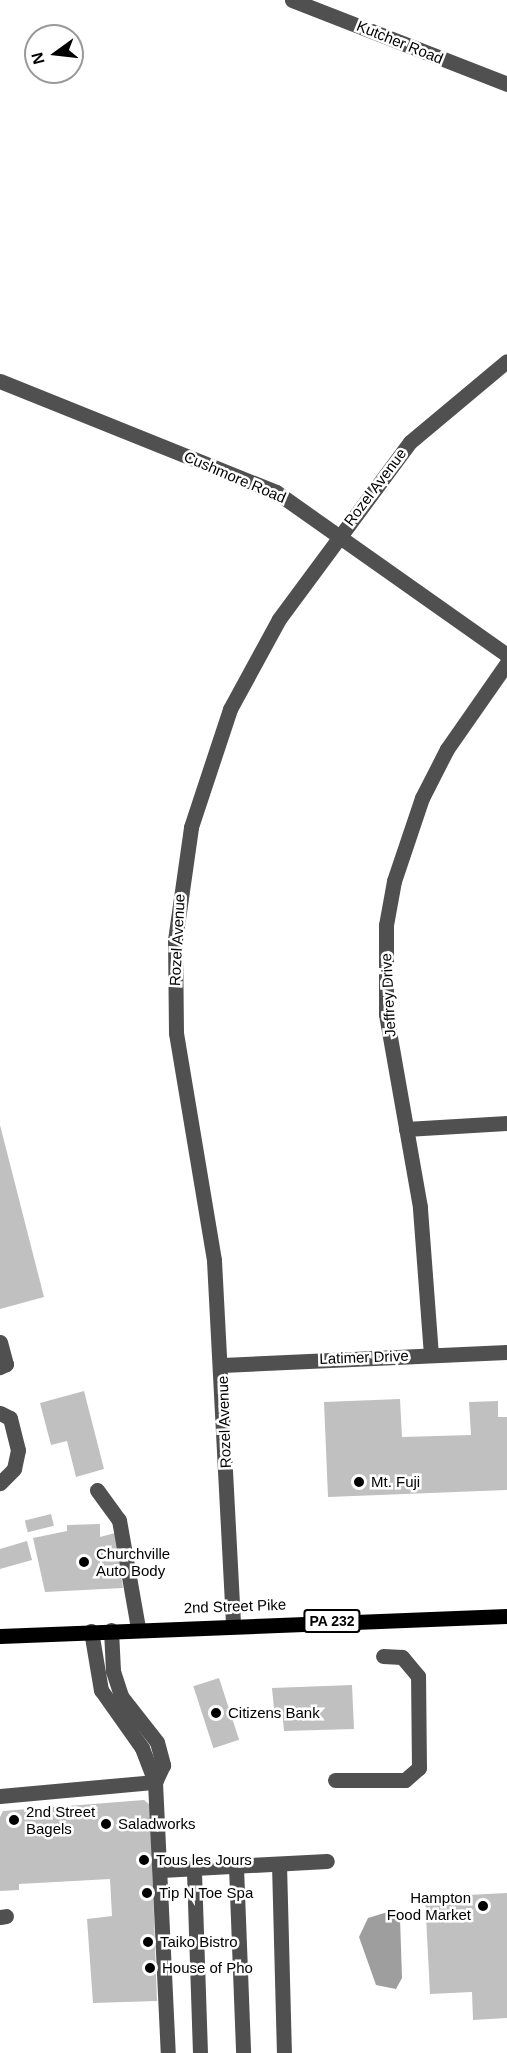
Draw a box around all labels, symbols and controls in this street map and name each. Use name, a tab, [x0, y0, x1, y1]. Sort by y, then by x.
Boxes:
street label: Kutcher Road	[354, 16, 446, 68]
north arrow	[24, 24, 84, 84]
text: N	[28, 50, 48, 66]
street label: Rozel Avenue	[340, 444, 410, 530]
street label: Cushmore Road	[181, 447, 289, 507]
street label: Rozel Avenue	[166, 893, 188, 987]
street label: Jeffrey Drive	[377, 953, 399, 1037]
street label: Latimer Drive	[319, 1346, 409, 1368]
street label: Rozel Avenue	[213, 1375, 235, 1469]
place label: Mt. Fuji	[371, 1473, 420, 1491]
marker: Mt. Fuji	[352, 1475, 366, 1489]
place label: Churchville Auto Body	[96, 1544, 170, 1579]
marker: Churchville Auto Body	[77, 1555, 91, 1569]
street label: 2nd Street Pike	[183, 1595, 287, 1617]
road number: PA 232	[302, 1610, 362, 1632]
place label: Citizens Bank	[228, 1704, 320, 1722]
marker: Citizens Bank	[209, 1706, 223, 1720]
place label: 2nd Street Bagels	[26, 1802, 95, 1837]
marker: 2nd Street Bagels	[7, 1813, 21, 1827]
place label: Saladworks	[118, 1815, 196, 1833]
marker: Saladworks	[99, 1817, 113, 1831]
place label: Tous les Jours	[156, 1851, 252, 1869]
marker: Tous les Jours	[137, 1853, 151, 1867]
place label: Tip N Toe Spa	[159, 1884, 253, 1902]
marker: Tip N Toe Spa	[140, 1886, 154, 1900]
place label: Hampton Food Market	[387, 1888, 471, 1923]
marker: Hampton Food Market	[476, 1899, 490, 1913]
place label: Taiko Bistro	[160, 1933, 238, 1951]
marker: Taiko Bistro	[141, 1935, 155, 1949]
place label: House of Pho	[162, 1959, 253, 1977]
marker: House of Pho	[143, 1961, 157, 1975]

